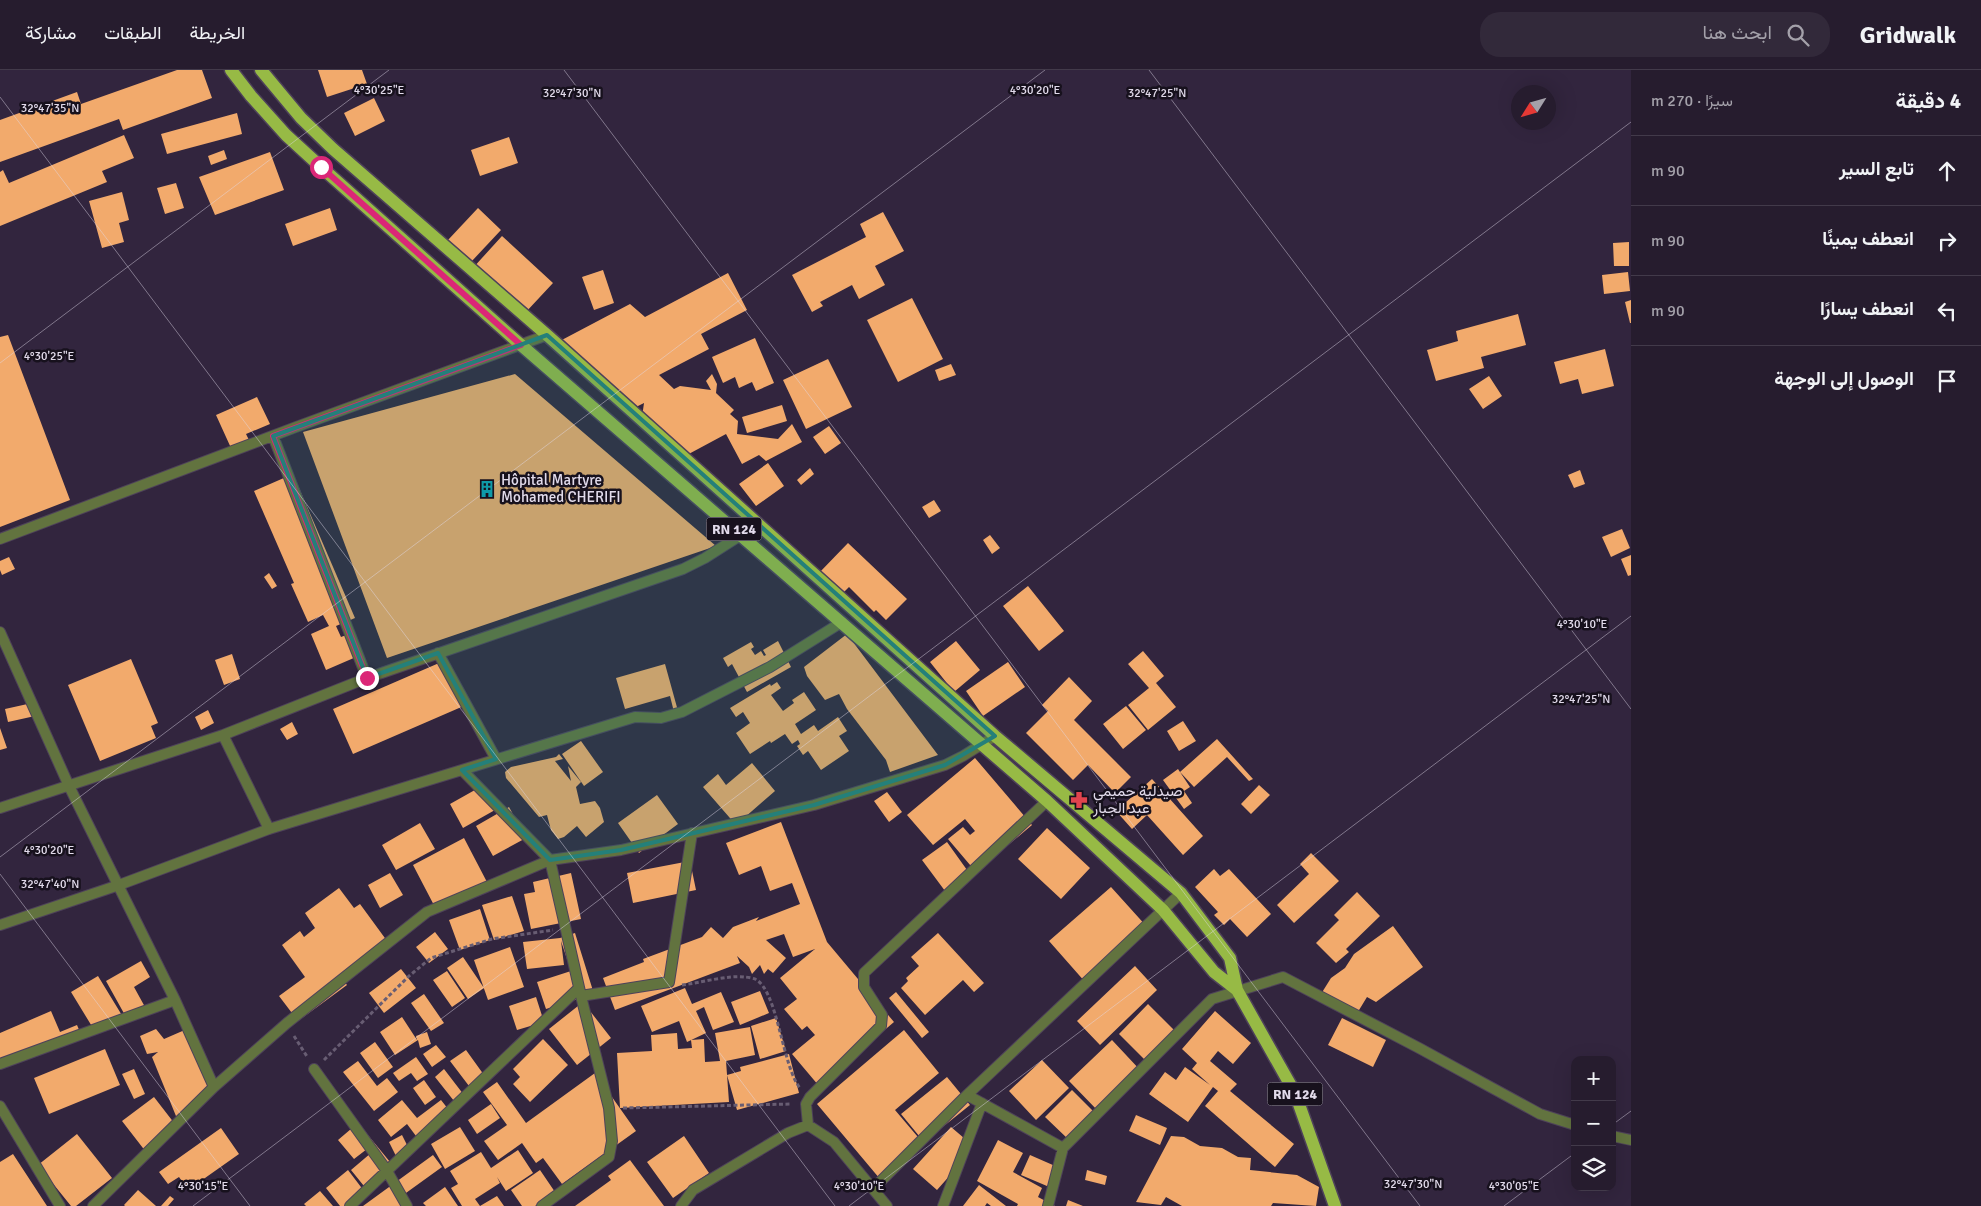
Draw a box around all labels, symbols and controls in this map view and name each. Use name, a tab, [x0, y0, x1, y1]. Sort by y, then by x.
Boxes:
search box	[1480, 12, 1830, 57]
text: Gridwalk	[1860, 20, 1956, 50]
text: ابحث هنا	[1702, 21, 1772, 45]
icon: search	[1784, 21, 1812, 49]
text: مشاركة	[25, 22, 76, 44]
text: الطبقات	[104, 22, 161, 44]
text: الخريطة	[189, 22, 245, 44]
text: 4°30'25"E	[354, 83, 405, 98]
text: 4°30'20"E	[1010, 83, 1061, 98]
north arrow	[1511, 85, 1556, 130]
text: 32°47'30"N	[543, 86, 601, 101]
text: 32°47'25"N	[1128, 86, 1186, 101]
text: 4 دقيقة	[1896, 88, 1961, 114]
text: سيرًا · 270 m	[1651, 91, 1733, 111]
text: 32°47'35"N	[21, 101, 79, 116]
route start	[310, 156, 333, 179]
text: تابع السير	[1839, 157, 1914, 181]
icon: ahead	[1933, 157, 1961, 185]
text: 90 m	[1651, 161, 1685, 181]
text: انعطف يمينًا	[1822, 227, 1914, 251]
icon: right	[1933, 227, 1961, 255]
text: 90 m	[1651, 231, 1685, 251]
text: انعطف يسارًا	[1820, 297, 1914, 321]
icon: left	[1933, 297, 1961, 325]
text: 90 m	[1651, 301, 1685, 321]
text: 4°30'25"E	[24, 349, 75, 364]
text: الوصول إلى الوجهة	[1774, 367, 1914, 391]
icon: arrive	[1933, 367, 1961, 395]
place label: Hôpital Martyre Mohamed CHERIFI	[501, 471, 621, 506]
building icon: Hôpital Martyre Mohamed CHERIFI	[477, 479, 497, 499]
road number: RN 124	[706, 518, 762, 540]
text: 4°30'10"E	[1557, 617, 1608, 632]
route end	[356, 667, 379, 690]
text: 32°47'25"N	[1552, 692, 1610, 707]
place label: صيدلية حميمي عبد الجبار	[1092, 782, 1182, 817]
pharmacy icon: صيدلية حميمي عبد الجبار	[1069, 790, 1089, 810]
text: 4°30'20"E	[24, 843, 75, 858]
text: 32°47'40"N	[21, 877, 79, 892]
map controls	[1571, 1056, 1616, 1191]
button: +	[1571, 1056, 1616, 1101]
road number: RN 124	[1268, 1082, 1322, 1106]
button: −	[1571, 1101, 1616, 1146]
button: layers	[1571, 1146, 1616, 1191]
text: 32°47'30"N	[1384, 1177, 1442, 1192]
text: 4°30'15"E	[178, 1179, 229, 1194]
text: 4°30'10"E	[834, 1179, 885, 1194]
text: 4°30'05"E	[1489, 1179, 1540, 1194]

